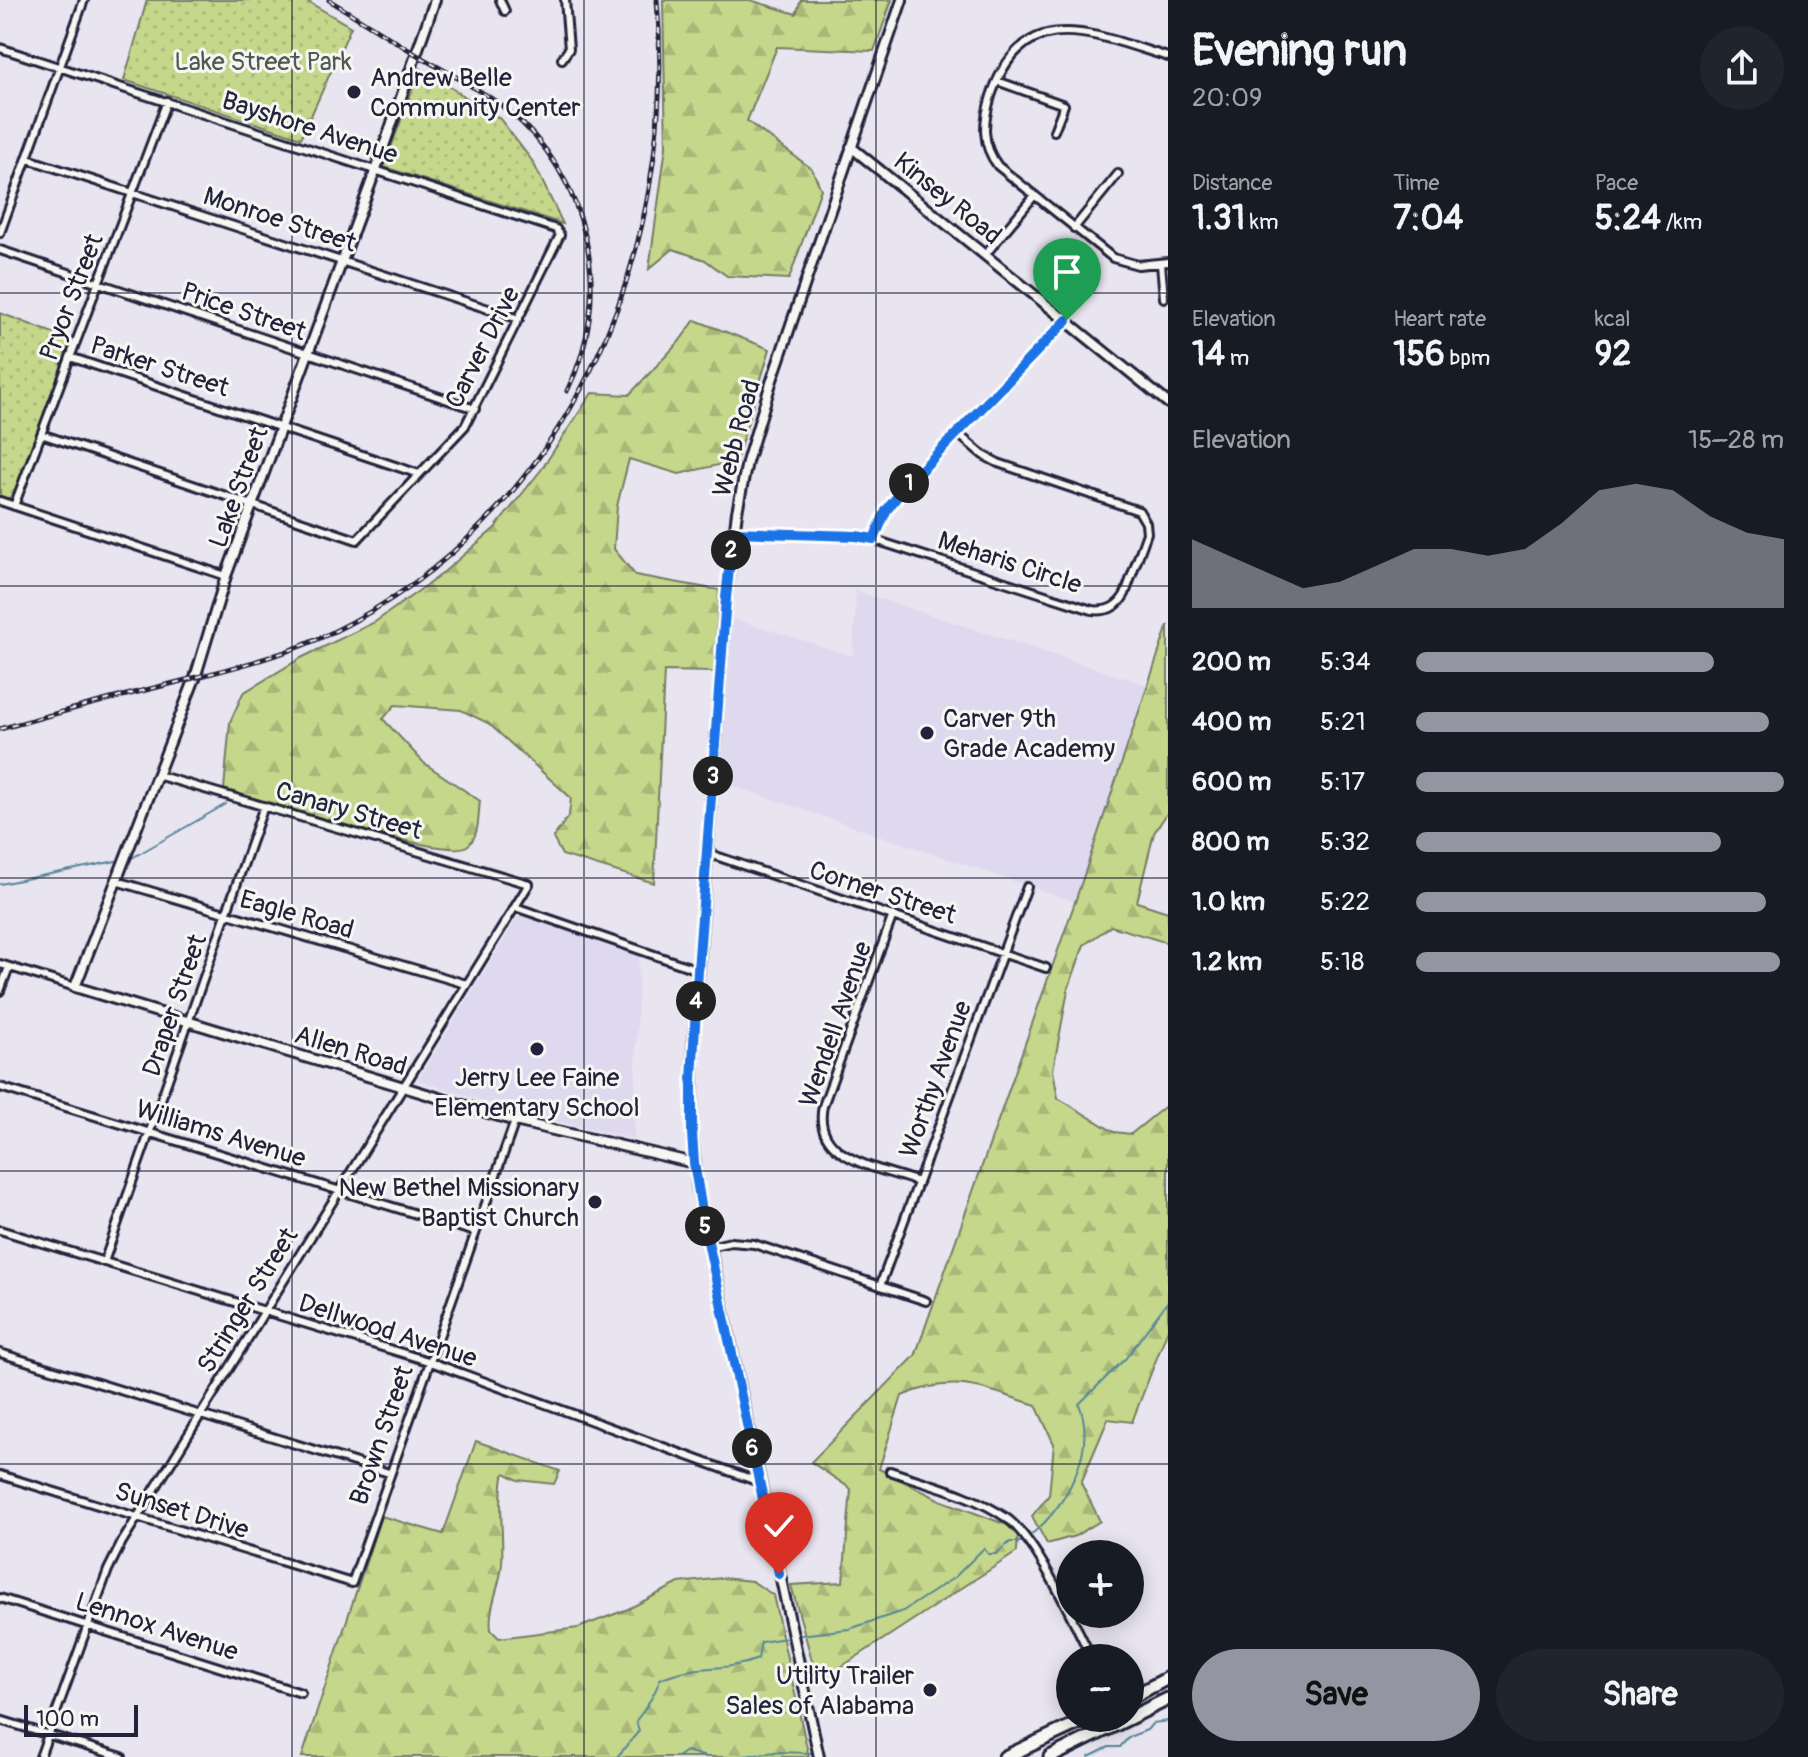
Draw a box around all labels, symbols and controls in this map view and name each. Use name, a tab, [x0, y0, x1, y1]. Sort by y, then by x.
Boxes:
text: Evening run	[1192, 24, 1407, 79]
button: share	[1700, 26, 1784, 110]
park label: Lake Street Park	[174, 46, 352, 78]
place label: Andrew Belle Community Center	[370, 62, 581, 124]
text: 20:09	[1192, 82, 1262, 114]
marker: Andrew Belle Community Center	[345, 83, 363, 101]
street label: Bayshore Avenue	[218, 84, 402, 171]
street label: Kinsey Road	[887, 146, 1008, 252]
text: Distance	[1192, 169, 1272, 197]
text: Time	[1393, 169, 1439, 197]
text: Pace	[1595, 169, 1638, 197]
street label: Monroe Street	[199, 180, 361, 260]
text: 1.31	[1192, 197, 1245, 240]
text: 7:04	[1393, 197, 1463, 240]
text: 5:24	[1595, 197, 1661, 240]
text: km	[1245, 208, 1279, 236]
text: /km	[1661, 208, 1702, 236]
street label: Pryor Street	[33, 229, 111, 365]
pin	[1033, 238, 1101, 320]
icon: arrive	[1045, 250, 1089, 294]
street label: Price Street	[177, 276, 311, 348]
street label: Carver Drive	[439, 281, 527, 414]
text: Elevation	[1192, 305, 1276, 333]
text: Heart rate	[1393, 305, 1486, 333]
text: kcal	[1595, 305, 1630, 333]
street label: Parker Street	[86, 330, 234, 405]
text: 14	[1192, 333, 1225, 376]
text: 156	[1393, 333, 1445, 376]
text: 92	[1595, 333, 1631, 376]
text: m	[1225, 344, 1249, 372]
text: bpm	[1445, 344, 1490, 372]
street label: Webb Road	[706, 376, 768, 500]
street label: Lake Street	[202, 422, 276, 552]
text: Elevation	[1192, 424, 1291, 456]
text: 15–28 m	[1688, 424, 1784, 456]
pin: 1	[889, 463, 929, 503]
text: 1	[905, 469, 913, 497]
street label: Meharis Circle	[934, 525, 1086, 601]
pin: 2	[711, 530, 751, 570]
text: 2	[725, 536, 737, 564]
text: 200 m	[1192, 646, 1271, 678]
text: 5:34	[1320, 646, 1371, 678]
place label: Carver 9th Grade Academy	[943, 703, 1115, 765]
text: 400 m	[1192, 706, 1271, 738]
text: 5:21	[1320, 706, 1366, 738]
marker: Carver 9th Grade Academy	[918, 724, 936, 742]
pin: 3	[693, 756, 733, 796]
text: 3	[707, 762, 719, 790]
text: 600 m	[1192, 766, 1271, 798]
text: 5:17	[1320, 766, 1365, 798]
street label: Canary Street	[272, 775, 426, 847]
text: 800 m	[1192, 826, 1269, 858]
text: 5:32	[1320, 826, 1370, 858]
street label: Corner Street	[805, 854, 961, 932]
street label: Eagle Road	[236, 883, 357, 946]
text: 1.0 km	[1192, 886, 1265, 918]
text: 5:22	[1320, 886, 1370, 918]
street label: Draper Street	[136, 930, 214, 1081]
street label: Wendell Avenue	[793, 937, 879, 1111]
text: 1.2 km	[1192, 946, 1262, 978]
text: 5:18	[1320, 946, 1364, 978]
pin: 4	[676, 981, 716, 1021]
text: 4	[690, 987, 702, 1015]
street label: Worthy Avenue	[893, 996, 979, 1162]
street label: Allen Road	[291, 1019, 411, 1083]
marker: Jerry Lee Faine Elementary School	[528, 1040, 546, 1058]
place label: Jerry Lee Faine Elementary School	[434, 1062, 640, 1124]
street label: Williams Avenue	[132, 1093, 310, 1175]
place label: New Bethel Missionary Baptist Church	[338, 1172, 579, 1234]
marker: New Bethel Missionary Baptist Church	[586, 1193, 604, 1211]
pin: 5	[685, 1206, 725, 1246]
text: 5	[699, 1212, 711, 1240]
street label: Stringer Street	[190, 1222, 305, 1379]
street label: Dellwood Avenue	[295, 1287, 481, 1375]
street label: Brown Street	[343, 1361, 421, 1509]
pin: 6	[732, 1428, 772, 1468]
text: 6	[746, 1434, 758, 1462]
street label: Sunset Drive	[111, 1475, 253, 1547]
pin	[745, 1492, 813, 1574]
icon: check	[757, 1504, 801, 1548]
map controls	[1056, 1540, 1144, 1732]
button: +	[1056, 1540, 1144, 1628]
street label: Lennox Avenue	[71, 1586, 242, 1668]
button: −	[1056, 1644, 1144, 1732]
button: Save	[1192, 1649, 1480, 1741]
button: Share	[1496, 1649, 1784, 1741]
place label: Utility Trailer Sales of Alabama	[725, 1660, 915, 1722]
marker: Utility Trailer Sales of Alabama	[921, 1681, 939, 1699]
scale bar	[24, 1701, 138, 1737]
text: 100 m	[36, 1705, 99, 1733]

